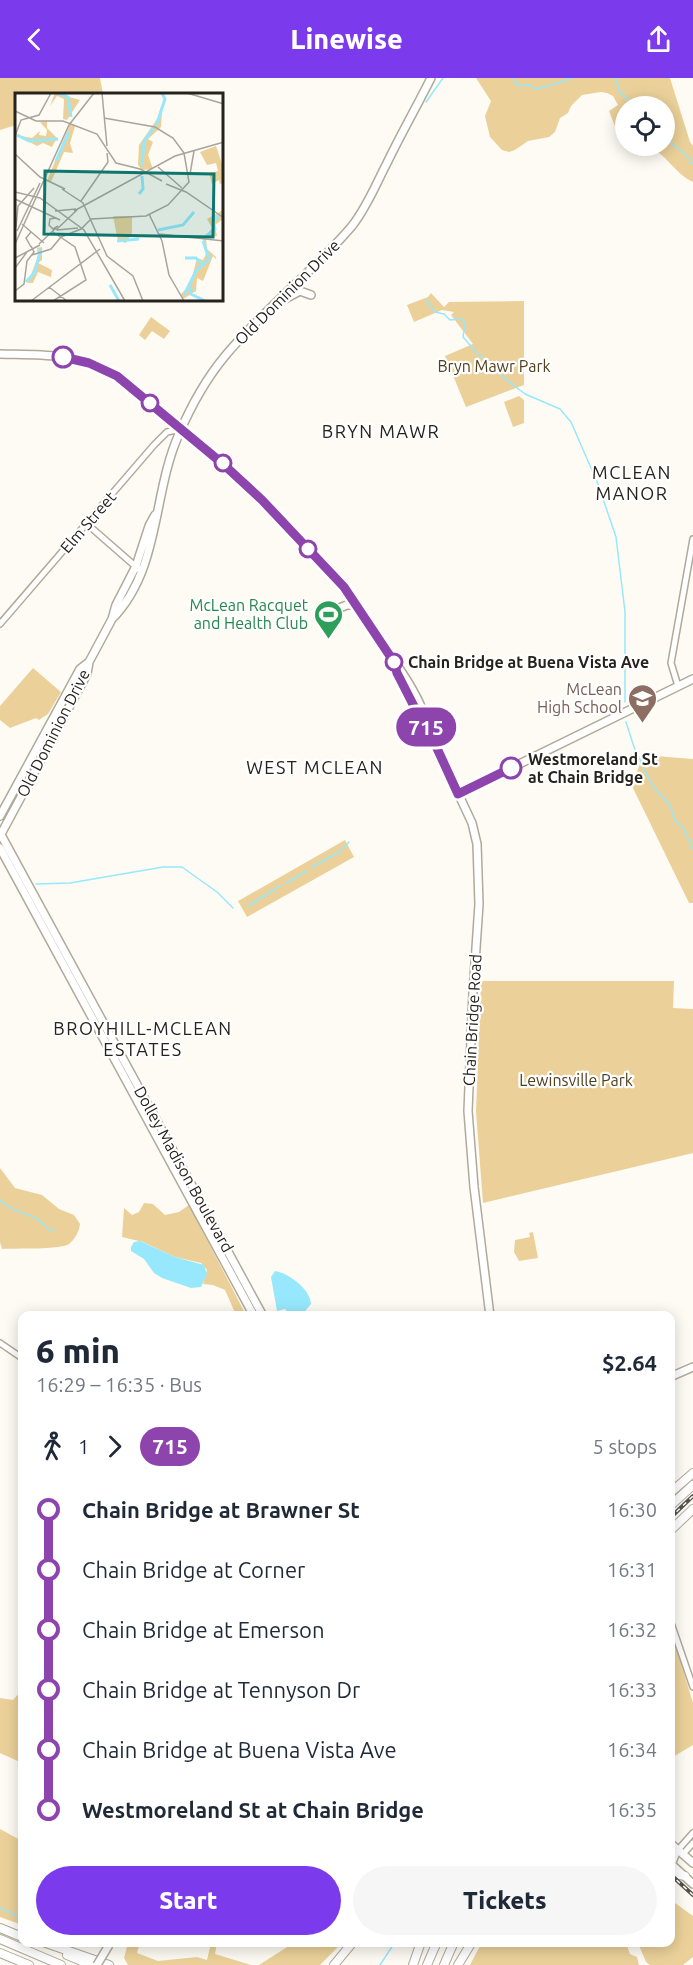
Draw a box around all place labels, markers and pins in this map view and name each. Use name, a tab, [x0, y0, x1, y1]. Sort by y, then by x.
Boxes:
unlabelled marker	[52, 346, 74, 368]
unlabelled marker	[141, 394, 159, 412]
unlabelled marker	[214, 454, 232, 472]
unlabelled marker	[299, 540, 317, 558]
place label: McLean Racquet and Health Club	[189, 596, 309, 632]
sports icon: McLean Racquet and Health Club	[313, 598, 345, 640]
marker: Chain Bridge at Buena Vista Ave	[385, 653, 403, 671]
place label: Chain Bridge at Buena Vista Ave	[408, 653, 649, 671]
place label: McLean High School	[537, 680, 622, 716]
school or university icon: McLean High School	[627, 682, 659, 724]
place label: Westmoreland St at Chain Bridge	[528, 750, 658, 786]
marker: Westmoreland St at Chain Bridge	[500, 757, 522, 779]

